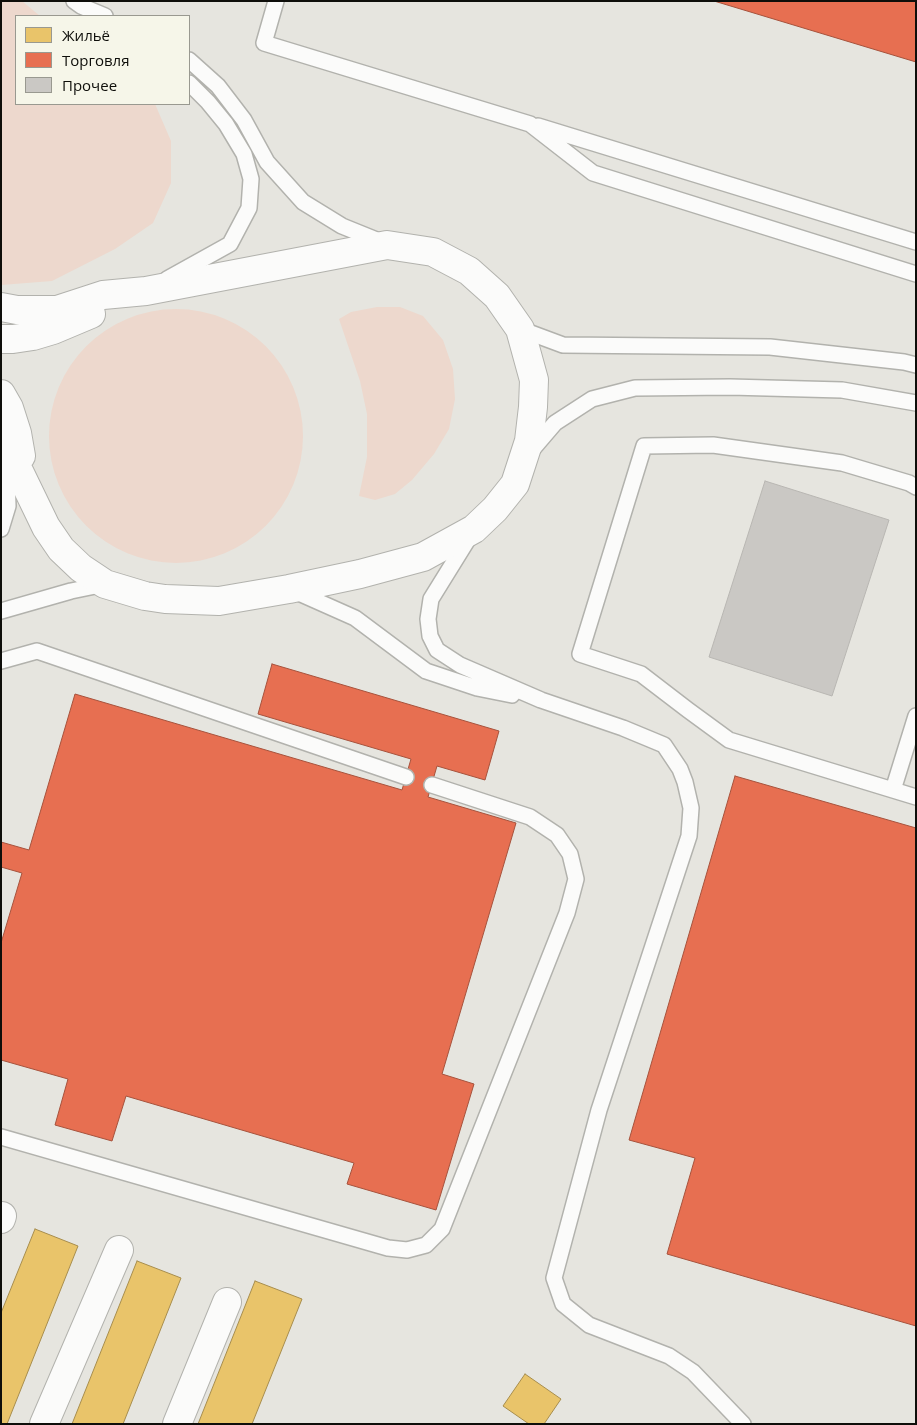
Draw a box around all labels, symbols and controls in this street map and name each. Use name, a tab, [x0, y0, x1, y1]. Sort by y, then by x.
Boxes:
legend	[15, 15, 190, 105]
text: Жильё	[62, 25, 110, 45]
text: Торговля	[62, 50, 129, 70]
text: Прочее	[62, 75, 117, 95]

